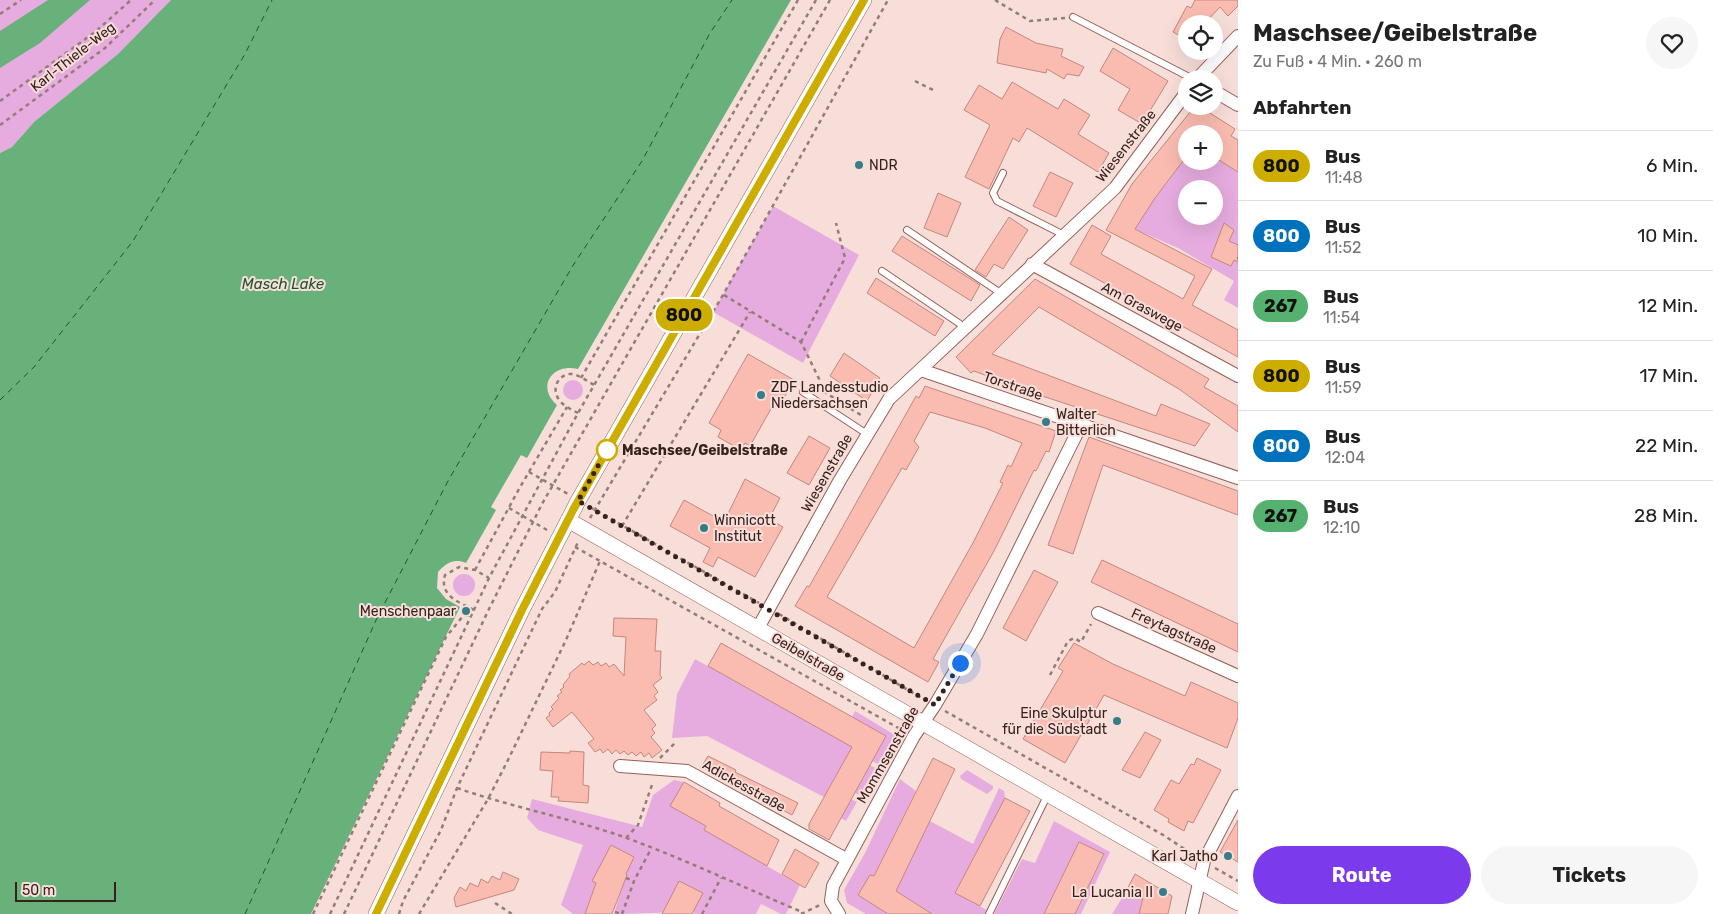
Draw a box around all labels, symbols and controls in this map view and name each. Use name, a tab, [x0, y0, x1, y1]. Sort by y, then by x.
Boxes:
map controls	[1178, 15, 1223, 225]
button: locate	[1178, 15, 1223, 60]
button: heart	[1646, 17, 1698, 69]
street label: Karl-Thiele-Weg	[27, 19, 119, 95]
text: Maschsee/Geibelstraße	[1253, 19, 1537, 47]
text: Zu Fuß · 4 Min. · 260 m	[1253, 52, 1422, 71]
button: layers	[1178, 70, 1223, 115]
text: Abfahrten	[1253, 96, 1351, 119]
street label: Wiesenstraße	[1092, 106, 1160, 186]
button: +	[1178, 125, 1223, 170]
text: Bus	[1325, 145, 1361, 168]
text: 6 Min.	[1646, 154, 1698, 177]
text: 800	[1263, 155, 1300, 177]
place label: NDR	[869, 157, 898, 174]
marker: NDR	[853, 159, 865, 171]
text: 11:48	[1325, 168, 1363, 187]
button: −	[1178, 180, 1223, 225]
text: Bus	[1325, 215, 1361, 238]
text: 10 Min.	[1637, 224, 1698, 247]
text: 800	[1263, 225, 1300, 247]
text: 11:52	[1325, 238, 1361, 257]
water label: Masch Lake	[242, 275, 325, 293]
street label: Am Graswege	[1098, 278, 1186, 336]
text: Bus	[1323, 285, 1359, 308]
text: 12 Min.	[1638, 294, 1698, 317]
text: 267	[1264, 295, 1297, 317]
line badge: 800	[655, 299, 713, 331]
text: 800	[666, 304, 702, 326]
text: 11:54	[1323, 308, 1360, 327]
text: Bus	[1325, 355, 1361, 378]
text: 17 Min.	[1639, 364, 1698, 387]
text: 800	[1263, 365, 1300, 387]
street label: Torstraße	[981, 368, 1045, 404]
text: 11:59	[1325, 378, 1361, 397]
place label: ZDF Landesstudio Niedersachsen	[771, 379, 889, 412]
marker: ZDF Landesstudio Niedersachsen	[755, 389, 767, 401]
place label: Walter Bitterlich	[1056, 406, 1116, 439]
marker: Walter Bitterlich	[1040, 416, 1052, 428]
text: Bus	[1325, 425, 1361, 448]
street label: Wiesenstraße	[798, 431, 856, 515]
text: 22 Min.	[1635, 434, 1698, 457]
text: 800	[1263, 435, 1300, 457]
marker: Maschsee/Geibelstraße	[596, 439, 618, 461]
place label: Maschsee/Geibelstraße	[622, 442, 788, 459]
text: 12:04	[1325, 448, 1365, 467]
text: Bus	[1323, 495, 1359, 518]
text: 28 Min.	[1634, 504, 1698, 527]
text: 267	[1264, 505, 1297, 527]
place label: Winnicott Institut	[714, 512, 776, 545]
text: 12:10	[1323, 518, 1360, 537]
marker: Winnicott Institut	[698, 522, 710, 534]
place label: Menschenpaar	[360, 603, 457, 620]
marker: Menschenpaar	[460, 605, 472, 617]
street label: Freytagstraße	[1129, 605, 1219, 657]
street label: Geibelstraße	[768, 629, 848, 685]
your location	[948, 651, 973, 676]
street label: Mommsenstraße	[853, 703, 923, 807]
place label: Eine Skulptur für die Südstadt	[1002, 705, 1108, 738]
marker: Eine Skulptur für die Südstadt	[1111, 715, 1123, 727]
street label: Adickesstraße	[700, 756, 789, 816]
button: Route	[1253, 846, 1471, 904]
button: Tickets	[1481, 846, 1698, 904]
place label: Karl Jatho	[1151, 848, 1218, 865]
marker: Karl Jatho	[1222, 850, 1234, 862]
scale bar	[15, 879, 116, 902]
text: 50 m	[22, 882, 55, 899]
place label: La Lucania II	[1072, 884, 1153, 901]
marker: La Lucania II	[1157, 886, 1169, 898]

